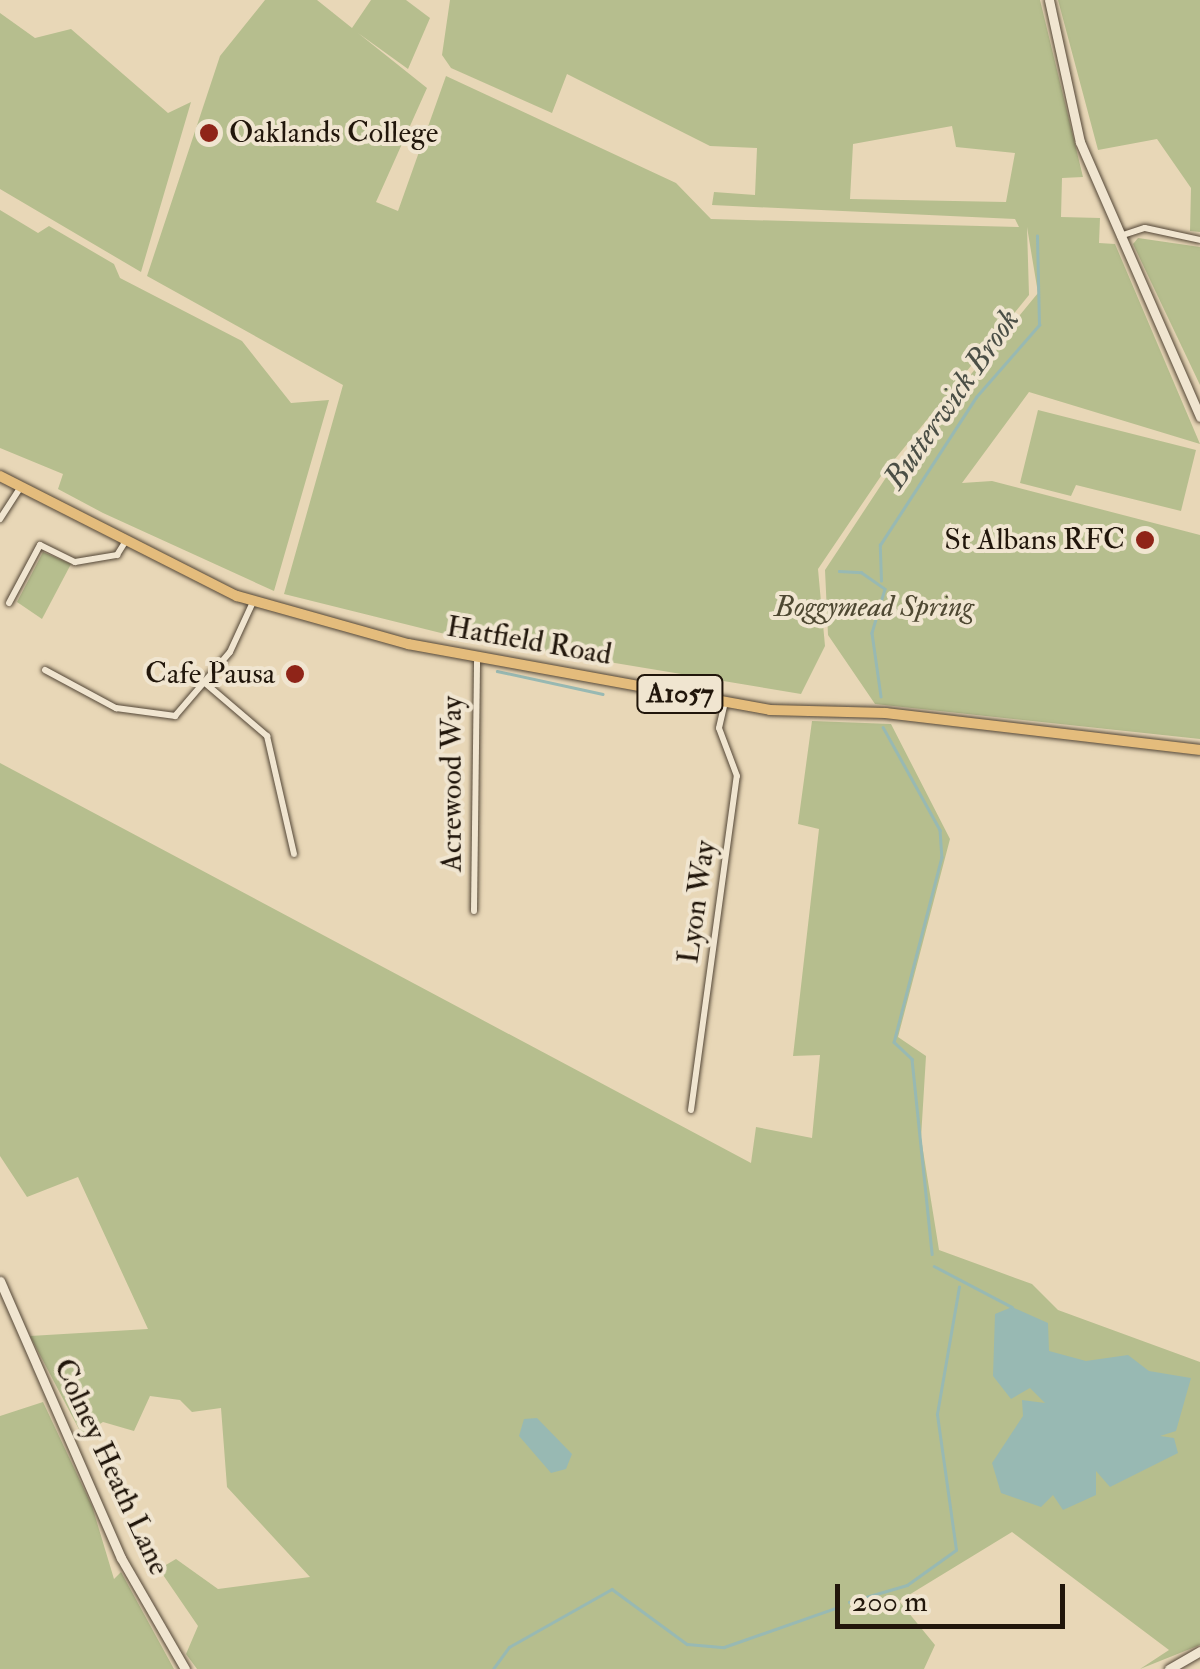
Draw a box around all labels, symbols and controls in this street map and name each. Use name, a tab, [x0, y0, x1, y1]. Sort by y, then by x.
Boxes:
place label: Oaklands College	[229, 115, 438, 151]
marker: Oaklands College	[198, 122, 220, 144]
water label: Butterwick Brook	[876, 302, 1028, 496]
place label: St Albans RFC	[944, 522, 1125, 558]
marker: St Albans RFC	[1134, 529, 1156, 551]
park label: Boggymead Spring	[774, 589, 974, 625]
street label: Hatfield Road	[444, 609, 614, 673]
place label: Cafe Pausa	[145, 656, 275, 692]
marker: Cafe Pausa	[284, 663, 306, 685]
road number: A1057	[635, 671, 725, 717]
street label: Acrewood Way	[434, 696, 470, 872]
street label: Lyon Way	[671, 838, 723, 966]
street label: Colney Heath Lane	[45, 1353, 177, 1581]
scale bar	[840, 1564, 1070, 1626]
text: 200 m	[852, 1583, 928, 1620]

